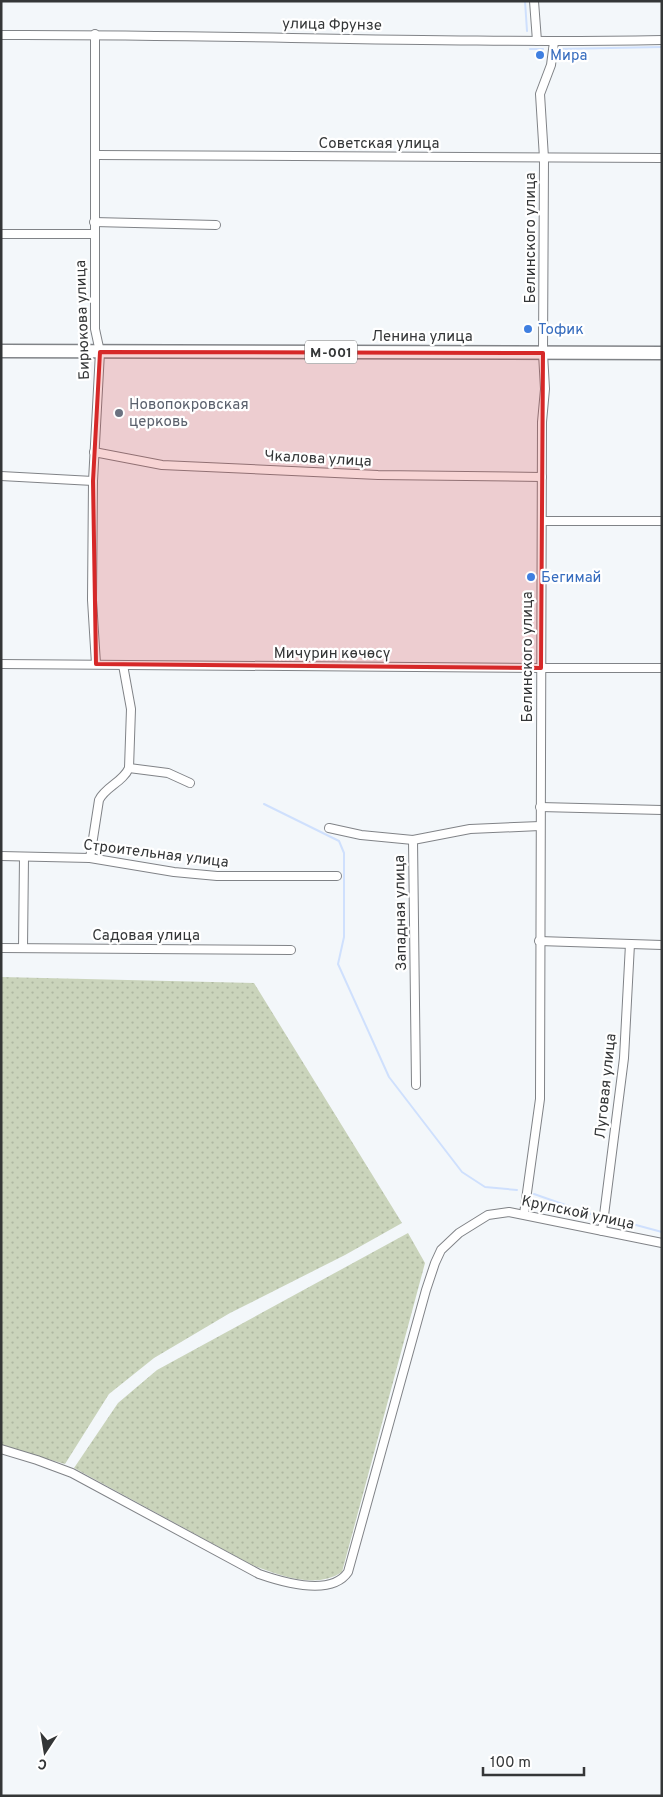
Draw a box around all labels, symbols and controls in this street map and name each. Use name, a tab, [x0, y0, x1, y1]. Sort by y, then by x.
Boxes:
street label: улица Фрунзе	[282, 15, 382, 36]
place label: Мира	[550, 47, 587, 66]
marker: Мира	[534, 49, 546, 61]
street label: Советская улица	[319, 135, 439, 154]
street label: Белинского улица	[522, 172, 541, 304]
street label: Бирюкова улица	[72, 260, 95, 380]
place label: Тофик	[538, 321, 584, 340]
marker: Тофик	[522, 323, 534, 335]
street label: Ленина улица	[371, 328, 473, 347]
road number: М-001	[305, 341, 357, 364]
place label: Новопокровская церковь	[129, 396, 249, 432]
marker: Новопокровская церковь	[113, 407, 125, 419]
street label: Чкалова улица	[264, 447, 372, 472]
place label: Бегимай	[541, 569, 601, 588]
marker: Бегимай	[525, 571, 537, 583]
street label: Белинского улица	[519, 591, 538, 723]
street label: Мичурин көчөсү	[274, 645, 391, 664]
street label: Строительная улица	[82, 836, 230, 873]
street label: Западная улица	[391, 855, 412, 971]
street label: Садовая улица	[92, 927, 200, 946]
street label: Луговая улица	[592, 1032, 621, 1140]
street label: Крупской улица	[519, 1192, 636, 1235]
north arrow	[20, 1727, 70, 1777]
scale bar	[483, 1744, 584, 1776]
text: С	[36, 1754, 49, 1772]
text: 100 m	[490, 1754, 531, 1773]

